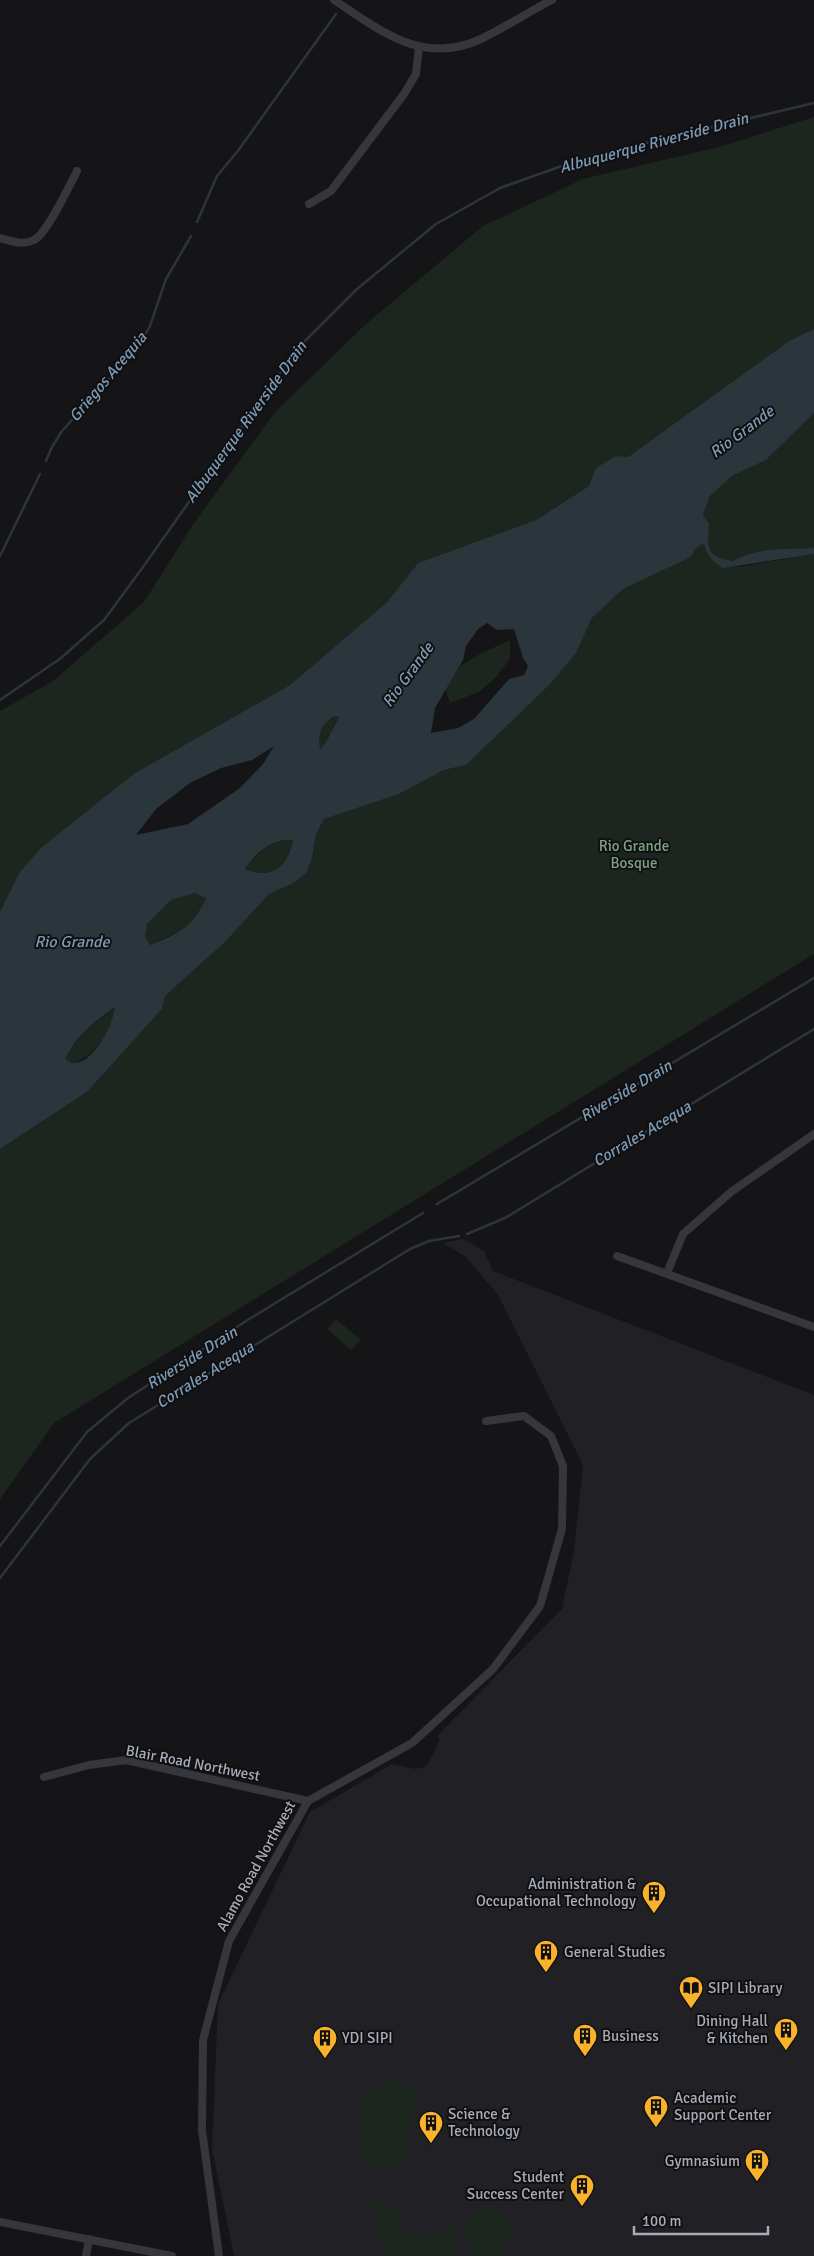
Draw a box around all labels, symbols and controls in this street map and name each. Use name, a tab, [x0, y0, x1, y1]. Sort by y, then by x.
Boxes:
water label: Albuquerque Riverside Drain	[557, 108, 752, 178]
water label: Griegos Acequia	[65, 327, 152, 426]
water label: Albuquerque Riverside Drain	[181, 336, 312, 507]
water label: Rio Grande	[706, 401, 779, 463]
water label: Rio Grande	[378, 638, 439, 711]
park label: Rio Grande Bosque	[599, 837, 669, 872]
water label: Rio Grande	[34, 932, 111, 952]
water label: Riverside Drain	[576, 1055, 677, 1126]
water label: Corrales Acequa	[589, 1096, 696, 1171]
water label: Riverside Drain	[143, 1321, 242, 1394]
water label: Corrales Acequa	[153, 1337, 258, 1413]
street label: Blair Road Northwest	[124, 1741, 262, 1785]
street label: Alamo Road Northwest	[213, 1798, 299, 1934]
place label: Administration & Occupational Technology	[476, 1875, 637, 1910]
building icon: Administration & Occupational Technology	[641, 1880, 667, 1914]
building icon: General Studies	[533, 1939, 559, 1973]
place label: General Studies	[564, 1943, 666, 1961]
library icon: SIPI Library	[678, 1975, 704, 2009]
place label: SIPI Library	[708, 1979, 782, 1997]
place label: Dining Hall & Kitchen	[696, 2012, 768, 2047]
building icon: Dining Hall & Kitchen	[773, 2017, 799, 2051]
building icon: Business	[572, 2023, 598, 2057]
building icon: YDI SIPI	[312, 2025, 338, 2059]
place label: Business	[602, 2027, 659, 2045]
place label: YDI SIPI	[342, 2029, 393, 2047]
place label: Academic Support Center	[674, 2089, 772, 2124]
building icon: Academic Support Center	[643, 2094, 669, 2128]
place label: Science & Technology	[448, 2105, 520, 2140]
building icon: Science & Technology	[418, 2110, 444, 2144]
building icon: Gymnasium	[744, 2148, 770, 2182]
place label: Gymnasium	[665, 2152, 740, 2170]
place label: Student Success Center	[467, 2168, 564, 2203]
building icon: Student Success Center	[569, 2173, 595, 2207]
scale bar	[634, 2204, 768, 2236]
text: 100 m	[642, 2212, 682, 2230]

